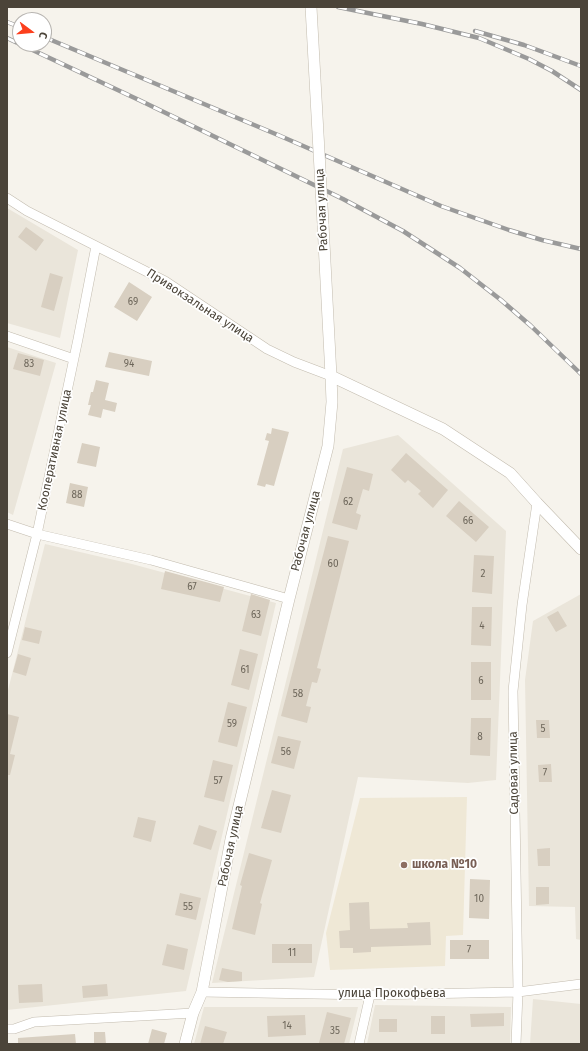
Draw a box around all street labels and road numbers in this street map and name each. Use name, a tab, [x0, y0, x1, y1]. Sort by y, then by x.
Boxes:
street label: Рабочая улица	[313, 168, 331, 252]
street label: Привокзальная улица	[144, 266, 256, 346]
street label: Кооперативная улица	[35, 388, 75, 512]
street label: Рабочая улица	[288, 489, 324, 573]
street label: Садовая улица	[506, 731, 522, 815]
street label: Рабочая улица	[215, 804, 247, 888]
street label: улица Прокофьева	[338, 987, 446, 1001]

